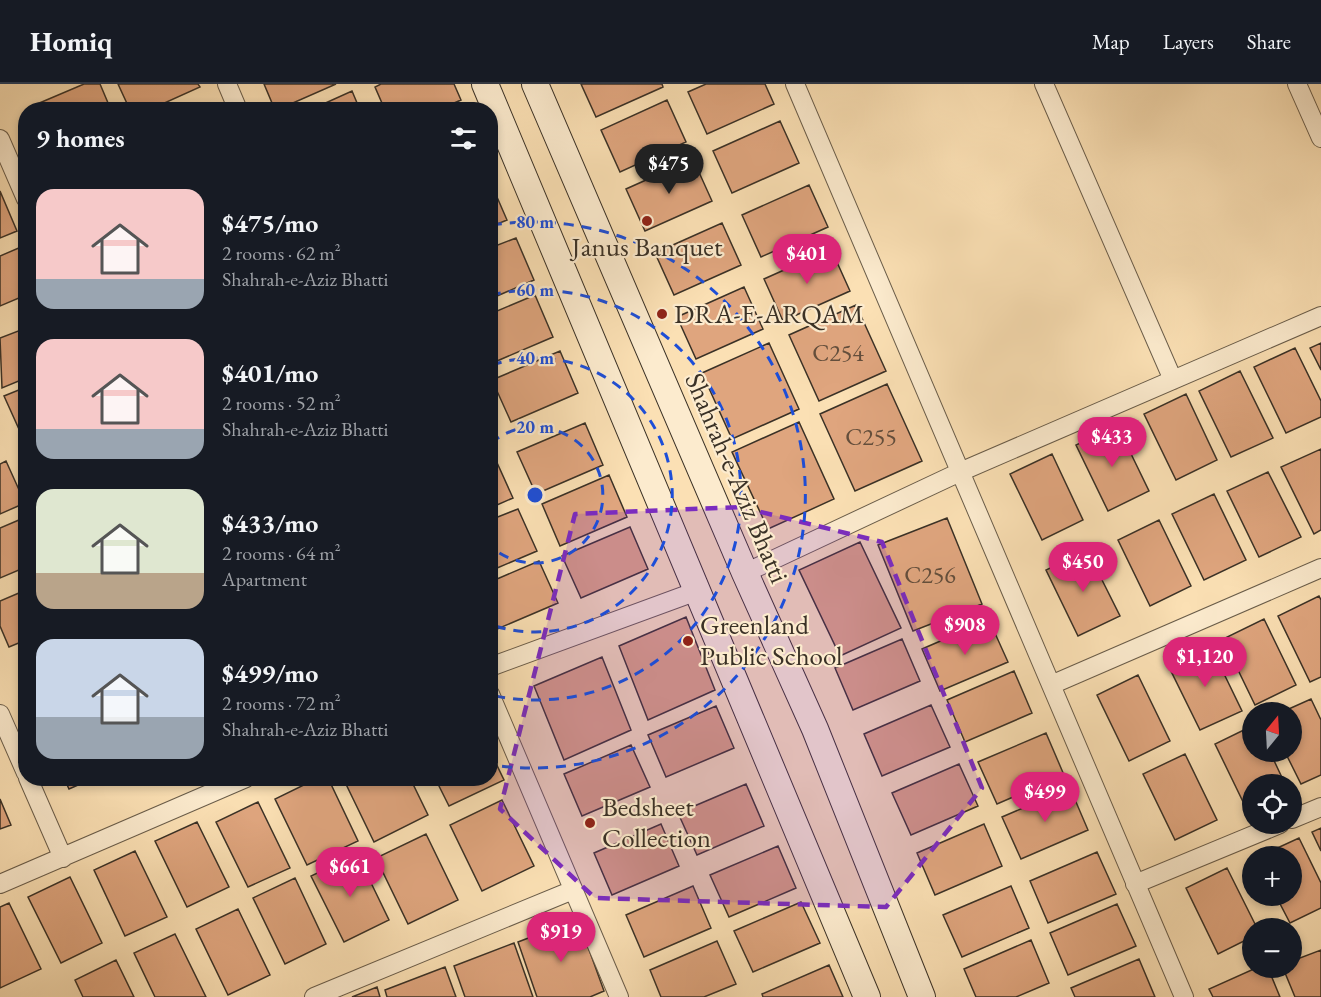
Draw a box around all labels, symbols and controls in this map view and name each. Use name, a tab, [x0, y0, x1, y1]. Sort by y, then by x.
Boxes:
text: Homiq	[30, 23, 112, 59]
text: Map	[1092, 28, 1130, 55]
text: Layers	[1163, 28, 1214, 55]
text: Share	[1247, 28, 1291, 55]
text: 9 homes	[36, 121, 125, 155]
icon: filters	[447, 122, 480, 155]
pin: $475	[633, 144, 705, 195]
text: $475	[649, 150, 689, 176]
text: $475/mo	[222, 206, 318, 240]
text: 80 m	[516, 210, 554, 233]
icon: home	[84, 213, 156, 285]
marker: Janus Banquet	[640, 214, 654, 228]
place label: Janus Banquet	[570, 229, 723, 264]
pin: $401	[771, 234, 843, 285]
text: 2 rooms · 62 m²	[222, 240, 341, 266]
text: $401	[787, 240, 827, 266]
text: Shahrah-e-Aziz Bhatti	[222, 266, 389, 292]
text: 60 m	[516, 278, 554, 301]
place label: DRA-E-ARQAM	[674, 296, 864, 331]
marker: DRA-E-ARQAM	[655, 307, 669, 321]
house number: C254	[812, 337, 864, 368]
text: 40 m	[516, 346, 554, 369]
text: $401/mo	[222, 356, 318, 390]
icon: home	[84, 363, 156, 435]
street label: Shahrah-e-Aziz Bhatti	[677, 368, 798, 588]
text: 2 rooms · 52 m²	[222, 390, 341, 416]
text: 20 m	[516, 415, 554, 438]
text: Shahrah-e-Aziz Bhatti	[222, 416, 389, 442]
pin: $433	[1076, 417, 1148, 468]
house number: C255	[845, 421, 897, 452]
text: $433	[1092, 423, 1132, 449]
centre of rings	[525, 485, 545, 505]
text: $433/mo	[222, 506, 318, 540]
icon: home	[84, 513, 156, 585]
text: 2 rooms · 64 m²	[222, 540, 341, 566]
pin: $450	[1047, 542, 1119, 593]
text: $450	[1063, 548, 1103, 574]
house number: C256	[904, 559, 956, 590]
text: Apartment	[222, 566, 307, 592]
pin: $908	[929, 605, 1001, 656]
place label: Greenland Public School	[700, 607, 842, 673]
text: $908	[945, 611, 985, 637]
marker: Greenland Public School	[681, 634, 695, 648]
pin: $1,120	[1156, 637, 1254, 688]
text: $1,120	[1177, 643, 1233, 669]
text: $499/mo	[222, 656, 318, 690]
icon: home	[84, 663, 156, 735]
text: 2 rooms · 72 m²	[222, 690, 341, 716]
north arrow	[1242, 702, 1302, 762]
map controls	[1242, 702, 1302, 978]
text: Shahrah-e-Aziz Bhatti	[222, 716, 389, 742]
pin: $499	[1009, 772, 1081, 823]
button: locate	[1242, 774, 1302, 834]
text: $499	[1025, 778, 1065, 804]
place label: Bedsheet Collection	[602, 789, 711, 855]
marker: Bedsheet Collection	[583, 816, 597, 830]
button: +	[1242, 846, 1302, 906]
pin: $661	[314, 847, 386, 898]
text: $661	[330, 853, 370, 879]
pin: $919	[525, 912, 597, 963]
text: $919	[541, 918, 581, 944]
button: −	[1242, 918, 1302, 978]

